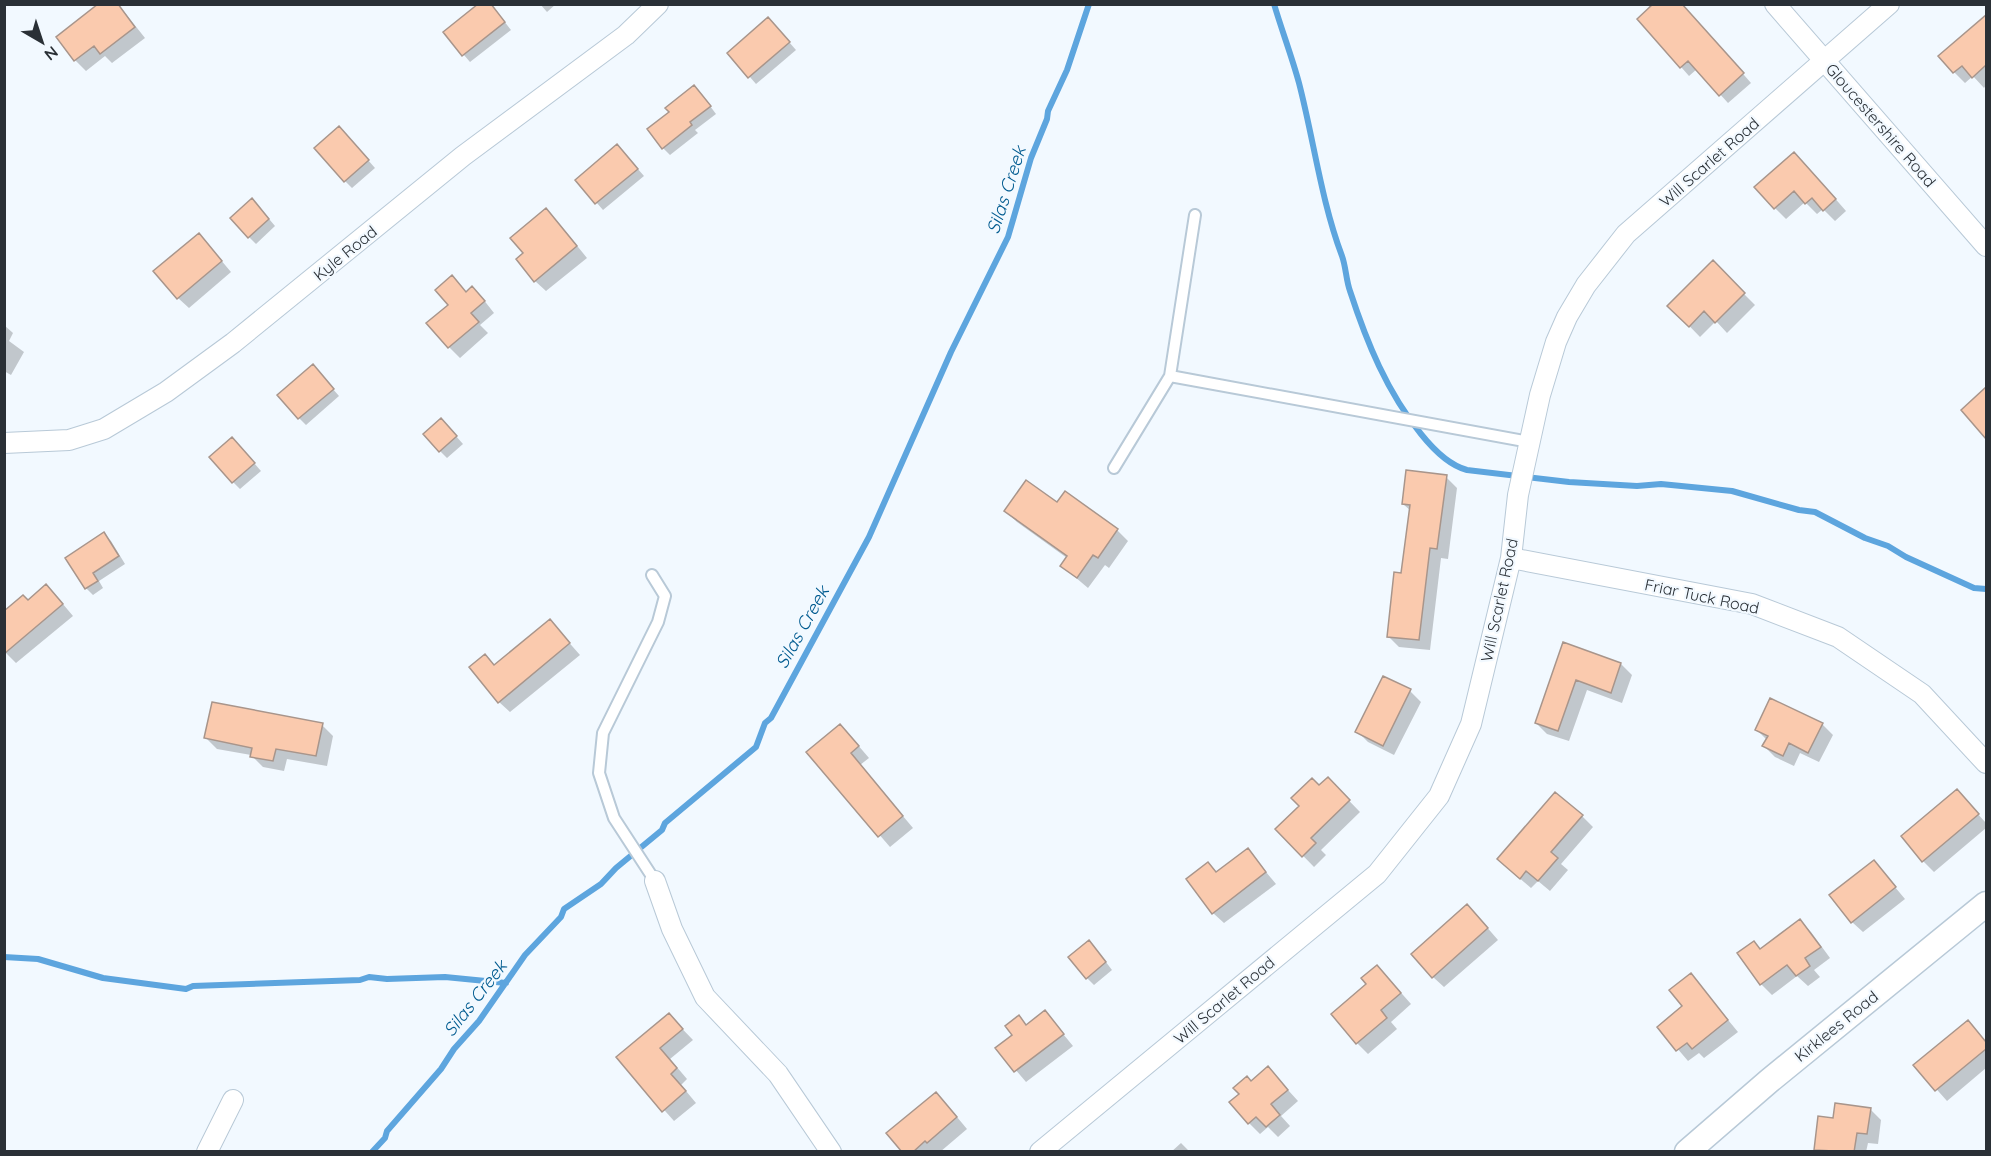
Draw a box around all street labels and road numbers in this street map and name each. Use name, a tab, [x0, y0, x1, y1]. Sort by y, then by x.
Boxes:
street label: Gloucestershire Road	[1822, 59, 1940, 191]
street label: Will Scarlet Road	[1655, 113, 1763, 211]
street label: Kyle Road	[309, 221, 381, 285]
street label: Will Scarlet Road	[1476, 536, 1522, 664]
street label: Friar Tuck Road	[1643, 574, 1761, 618]
street label: Will Scarlet Road	[1169, 952, 1279, 1048]
street label: Kirklees Road	[1790, 986, 1882, 1066]

